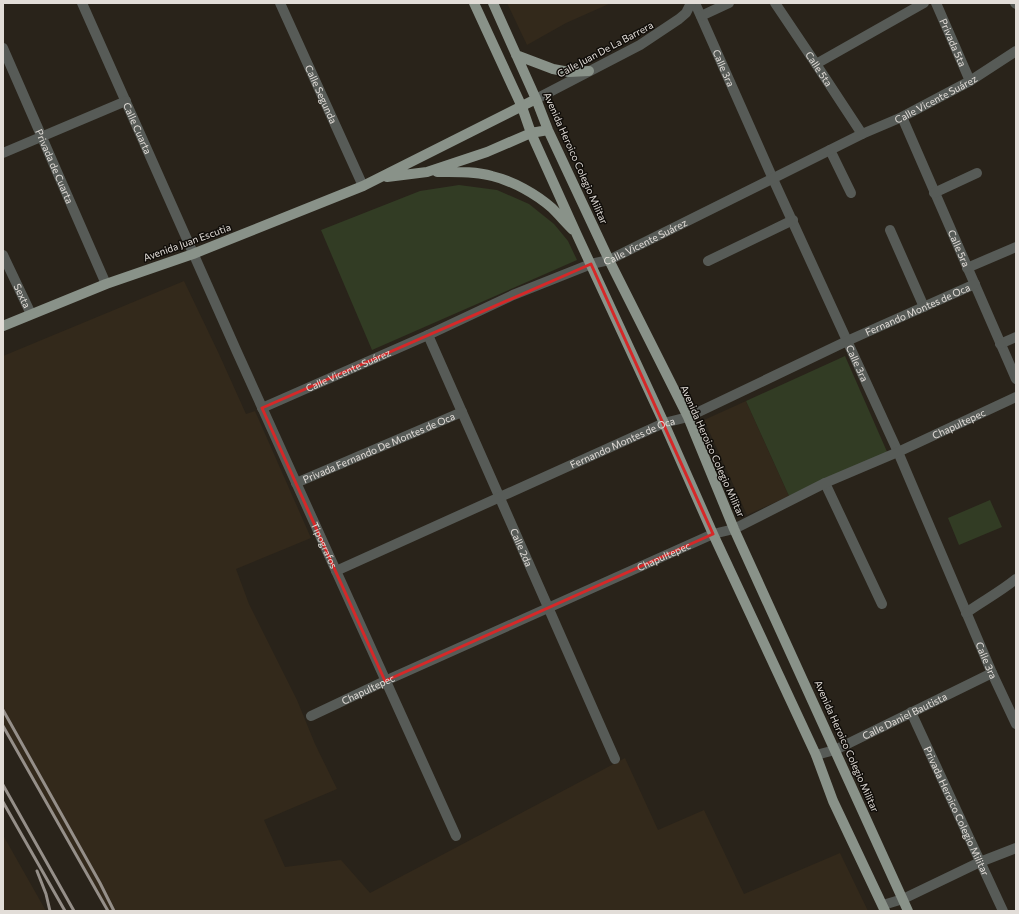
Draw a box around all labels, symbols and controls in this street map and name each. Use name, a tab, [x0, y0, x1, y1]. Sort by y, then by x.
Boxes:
street label: Privada 5ta	[937, 17, 969, 68]
street label: Calle Juan De La Barrera	[555, 19, 655, 79]
street label: Calle 3ra	[710, 48, 737, 88]
street label: Calle 5ta	[803, 49, 835, 88]
street label: Calle Segunda	[303, 63, 340, 125]
street label: Calle Vicente Suárez	[893, 72, 979, 126]
street label: Avenida Heroico Colegio Militar	[541, 90, 611, 226]
street label: Calle Cuarta	[121, 100, 154, 156]
street label: Privada de Cuarta	[33, 127, 76, 205]
street label: Calle Vicente Suárez	[602, 216, 689, 267]
street label: Avenida Juan Escutia	[142, 221, 232, 263]
street label: Calle 5ra	[946, 228, 972, 269]
street label: Sexta	[11, 281, 33, 310]
street label: Fernando Montes de Oca	[863, 281, 972, 338]
street label: Calle 3ra	[844, 343, 871, 383]
street label: Calle Vicente Suárez	[304, 346, 392, 394]
street label: Avenida Heroico Colegio Militar	[678, 383, 748, 519]
street label: Chapultepec	[930, 406, 987, 441]
street label: Privada Fernando De Montes de Oca	[301, 410, 457, 485]
street label: Fernando Montes de Oca	[568, 415, 676, 471]
street label: Tipografos	[309, 520, 340, 571]
street label: Calle 2da	[508, 526, 535, 568]
street label: Chapultepec	[635, 539, 692, 573]
street label: Calle 3ra	[973, 640, 1000, 681]
street label: Chapultepec	[339, 671, 396, 707]
street label: Avenida Heroico Colegio Militar	[812, 678, 882, 814]
street label: Calle Daniel Bautista	[860, 690, 949, 742]
street label: Privada Heroico Colegio Militar	[922, 744, 992, 878]

